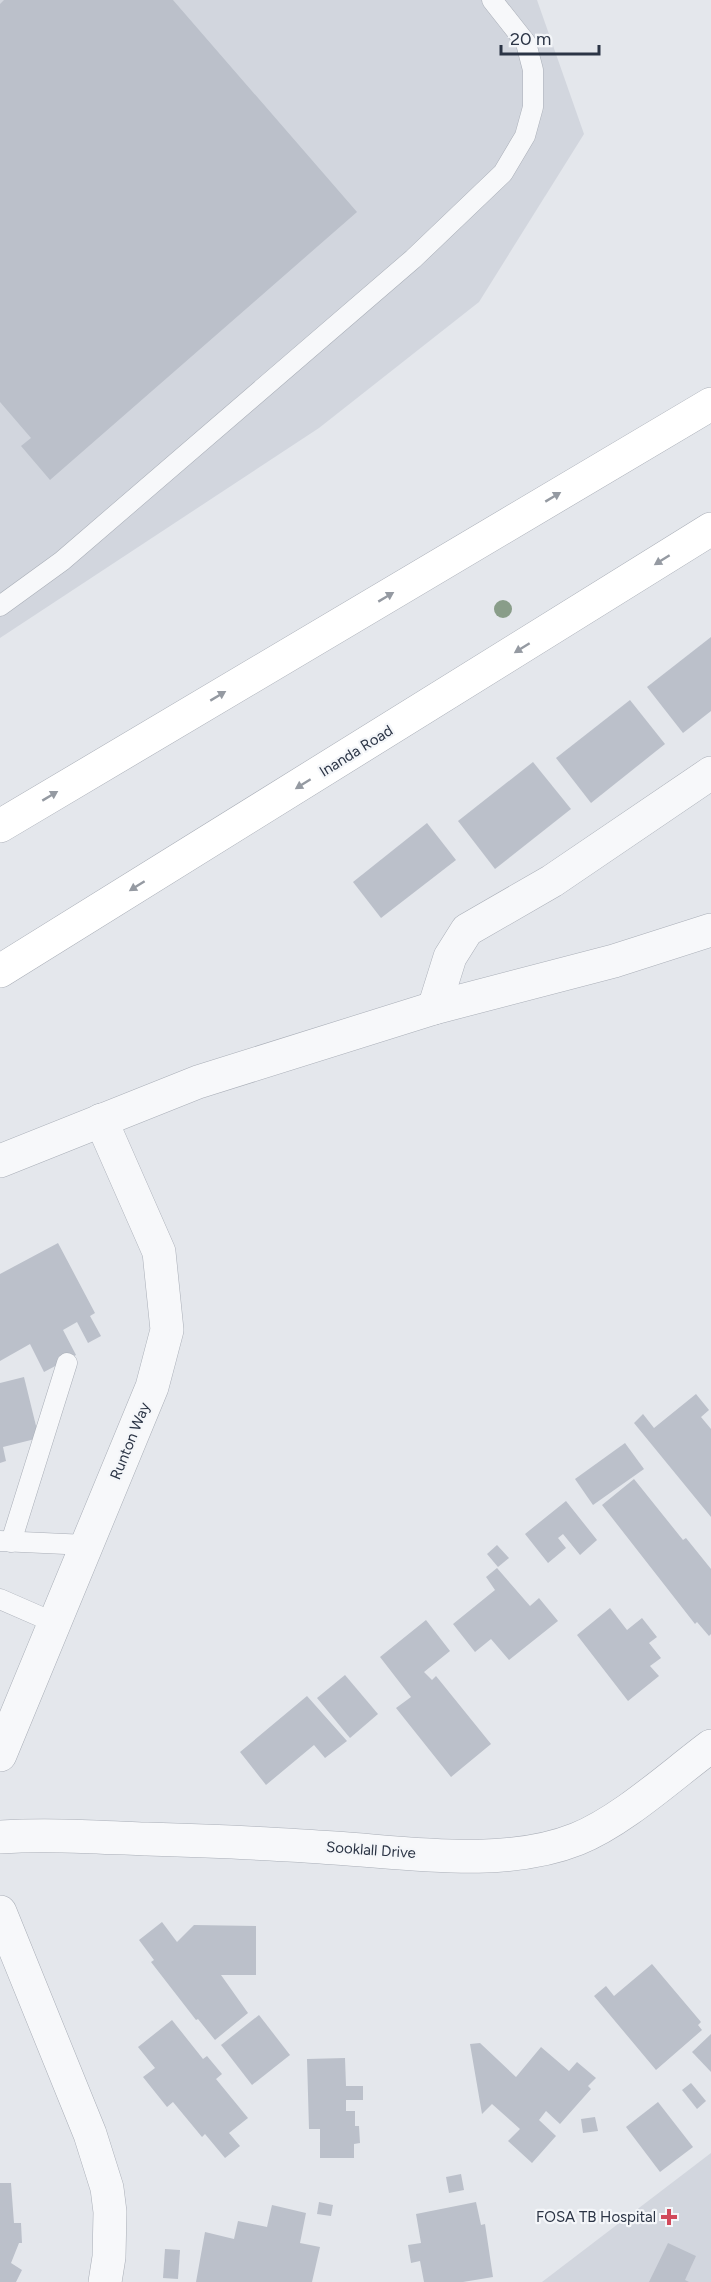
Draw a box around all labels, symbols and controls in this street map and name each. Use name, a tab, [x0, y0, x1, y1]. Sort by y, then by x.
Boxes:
scale bar	[501, 18, 598, 56]
text: 20 m	[510, 28, 551, 50]
one-way arrow	[545, 492, 562, 502]
one-way arrow	[653, 555, 670, 566]
one-way arrow	[378, 591, 394, 602]
one-way arrow	[514, 642, 530, 653]
one-way arrow	[210, 691, 227, 701]
street label: Inanda Road	[316, 721, 396, 781]
one-way arrow	[295, 778, 311, 789]
one-way arrow	[42, 790, 58, 801]
one-way arrow	[129, 881, 145, 892]
street label: Runton Way	[106, 1400, 154, 1482]
street label: Sooklall Drive	[326, 1838, 416, 1862]
place label: FOSA TB Hospital	[536, 2208, 656, 2226]
marker: FOSA TB Hospital	[660, 2208, 678, 2226]

